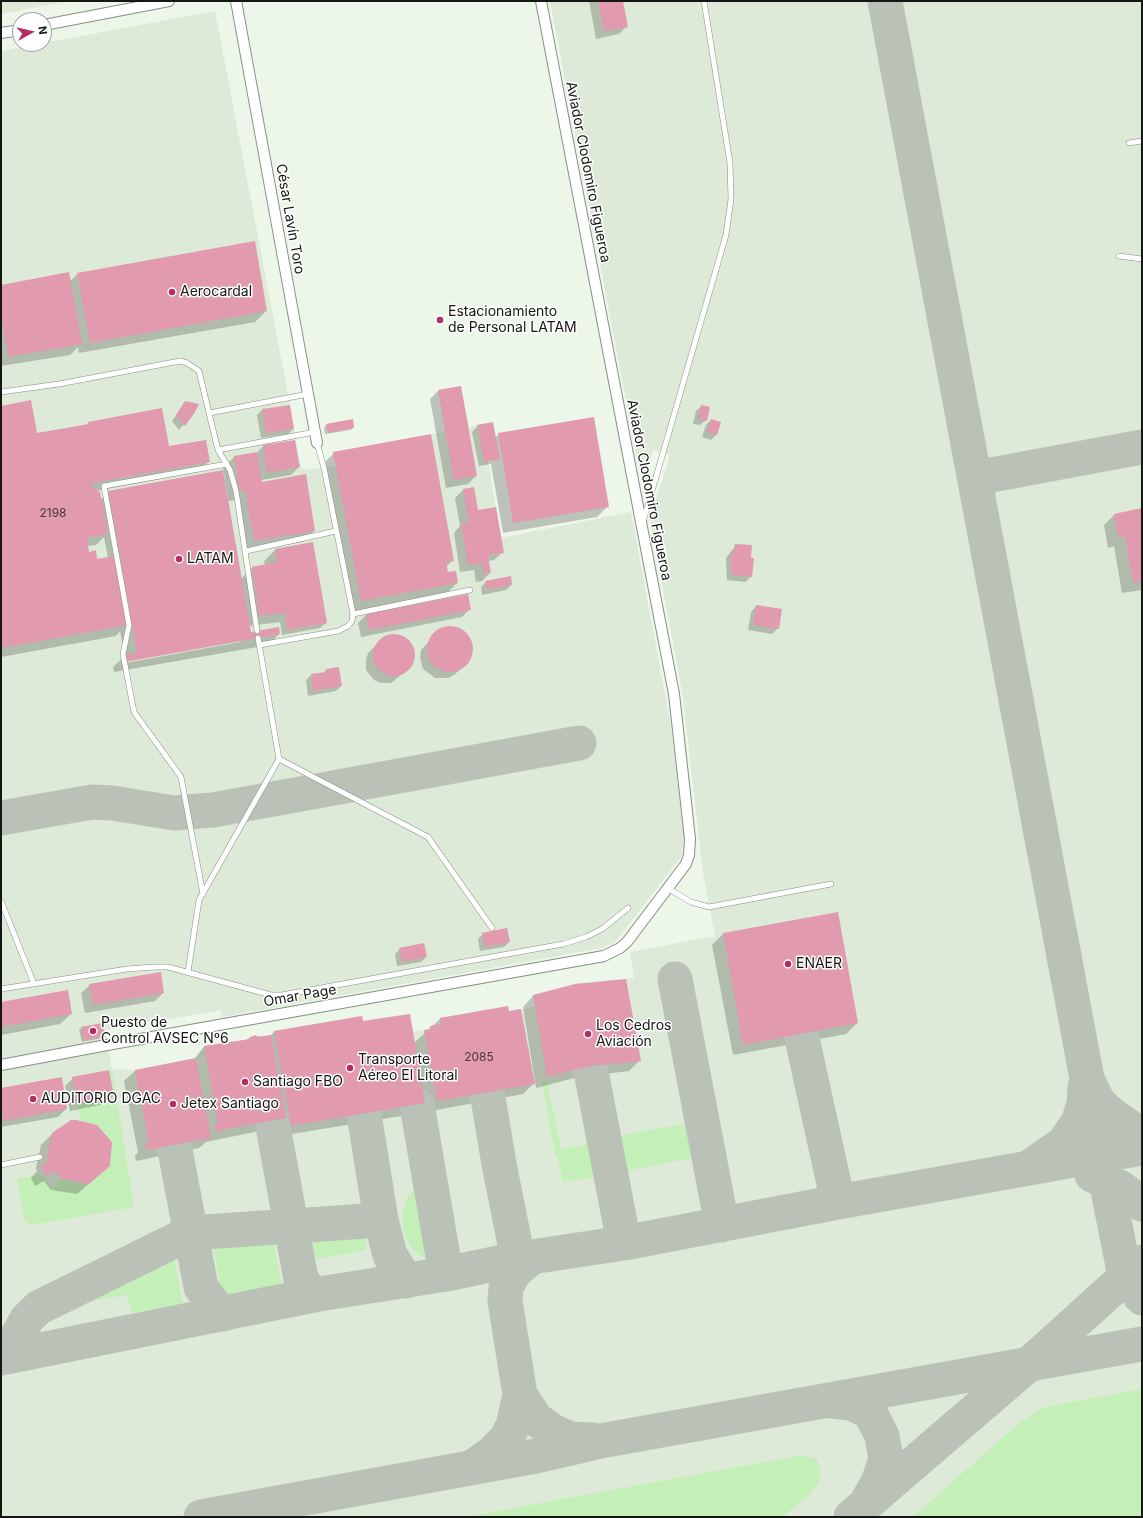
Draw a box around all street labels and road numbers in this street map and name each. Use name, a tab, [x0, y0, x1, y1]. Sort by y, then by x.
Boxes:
street label: Aviador Clodomiro Figueroa	[562, 80, 614, 264]
street label: César Lavín Toro	[272, 163, 308, 275]
street label: Aviador Clodomiro Figueroa	[623, 398, 675, 582]
street label: Omar Page	[262, 981, 338, 1011]

